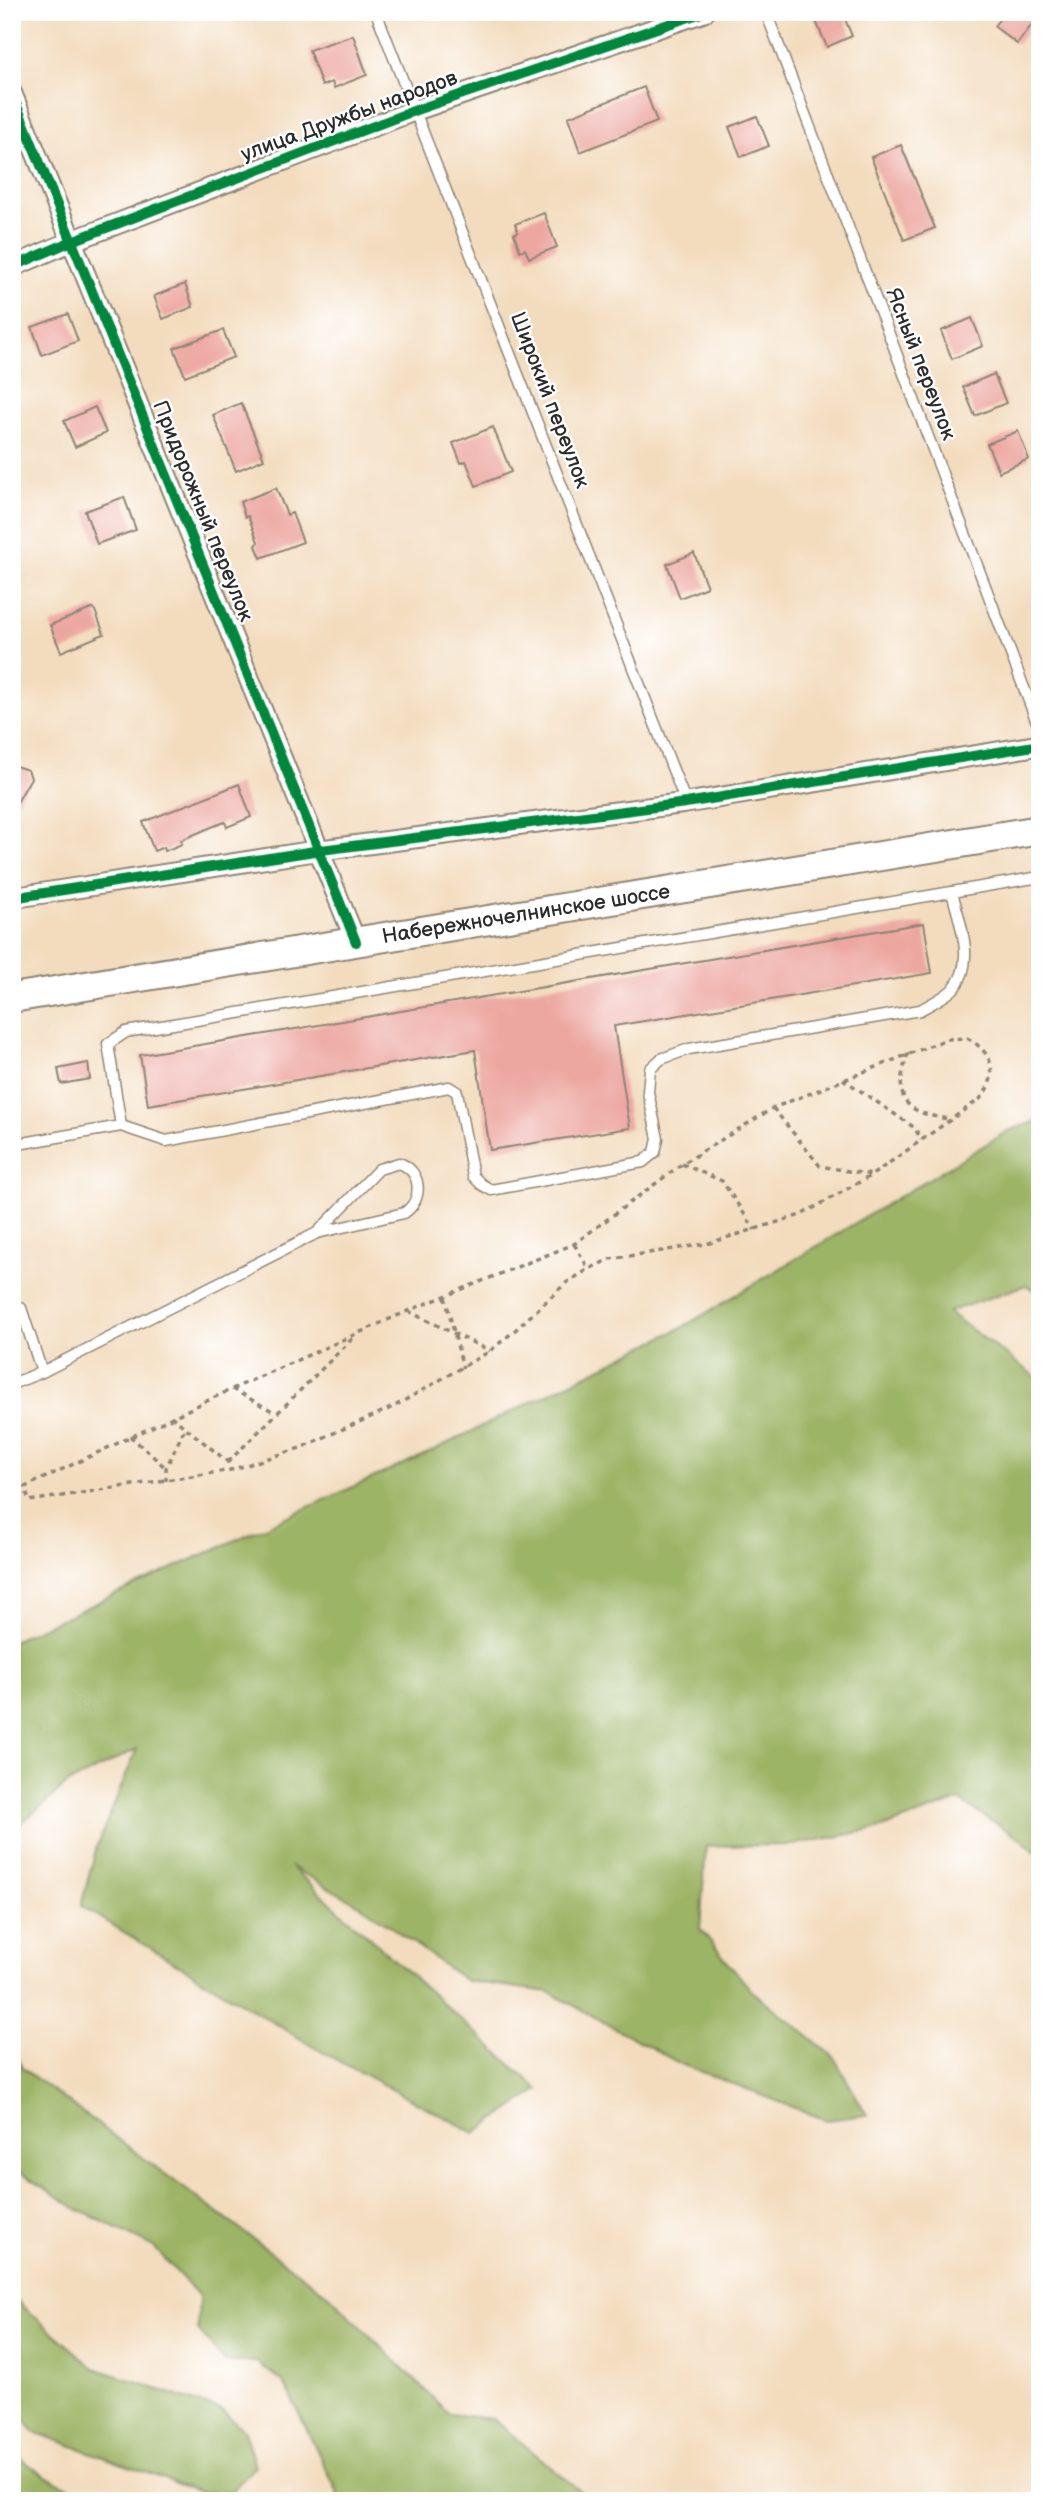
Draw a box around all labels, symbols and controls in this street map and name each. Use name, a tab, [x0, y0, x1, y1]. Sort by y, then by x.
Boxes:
street label: улица Дружбы народов	[237, 65, 461, 167]
street label: Ясный переулок	[881, 284, 961, 444]
street label: Широкий переулок	[505, 308, 595, 492]
street label: Придорожный переулок	[147, 397, 259, 625]
street label: Набережночелнинское шоссе	[380, 879, 672, 949]

